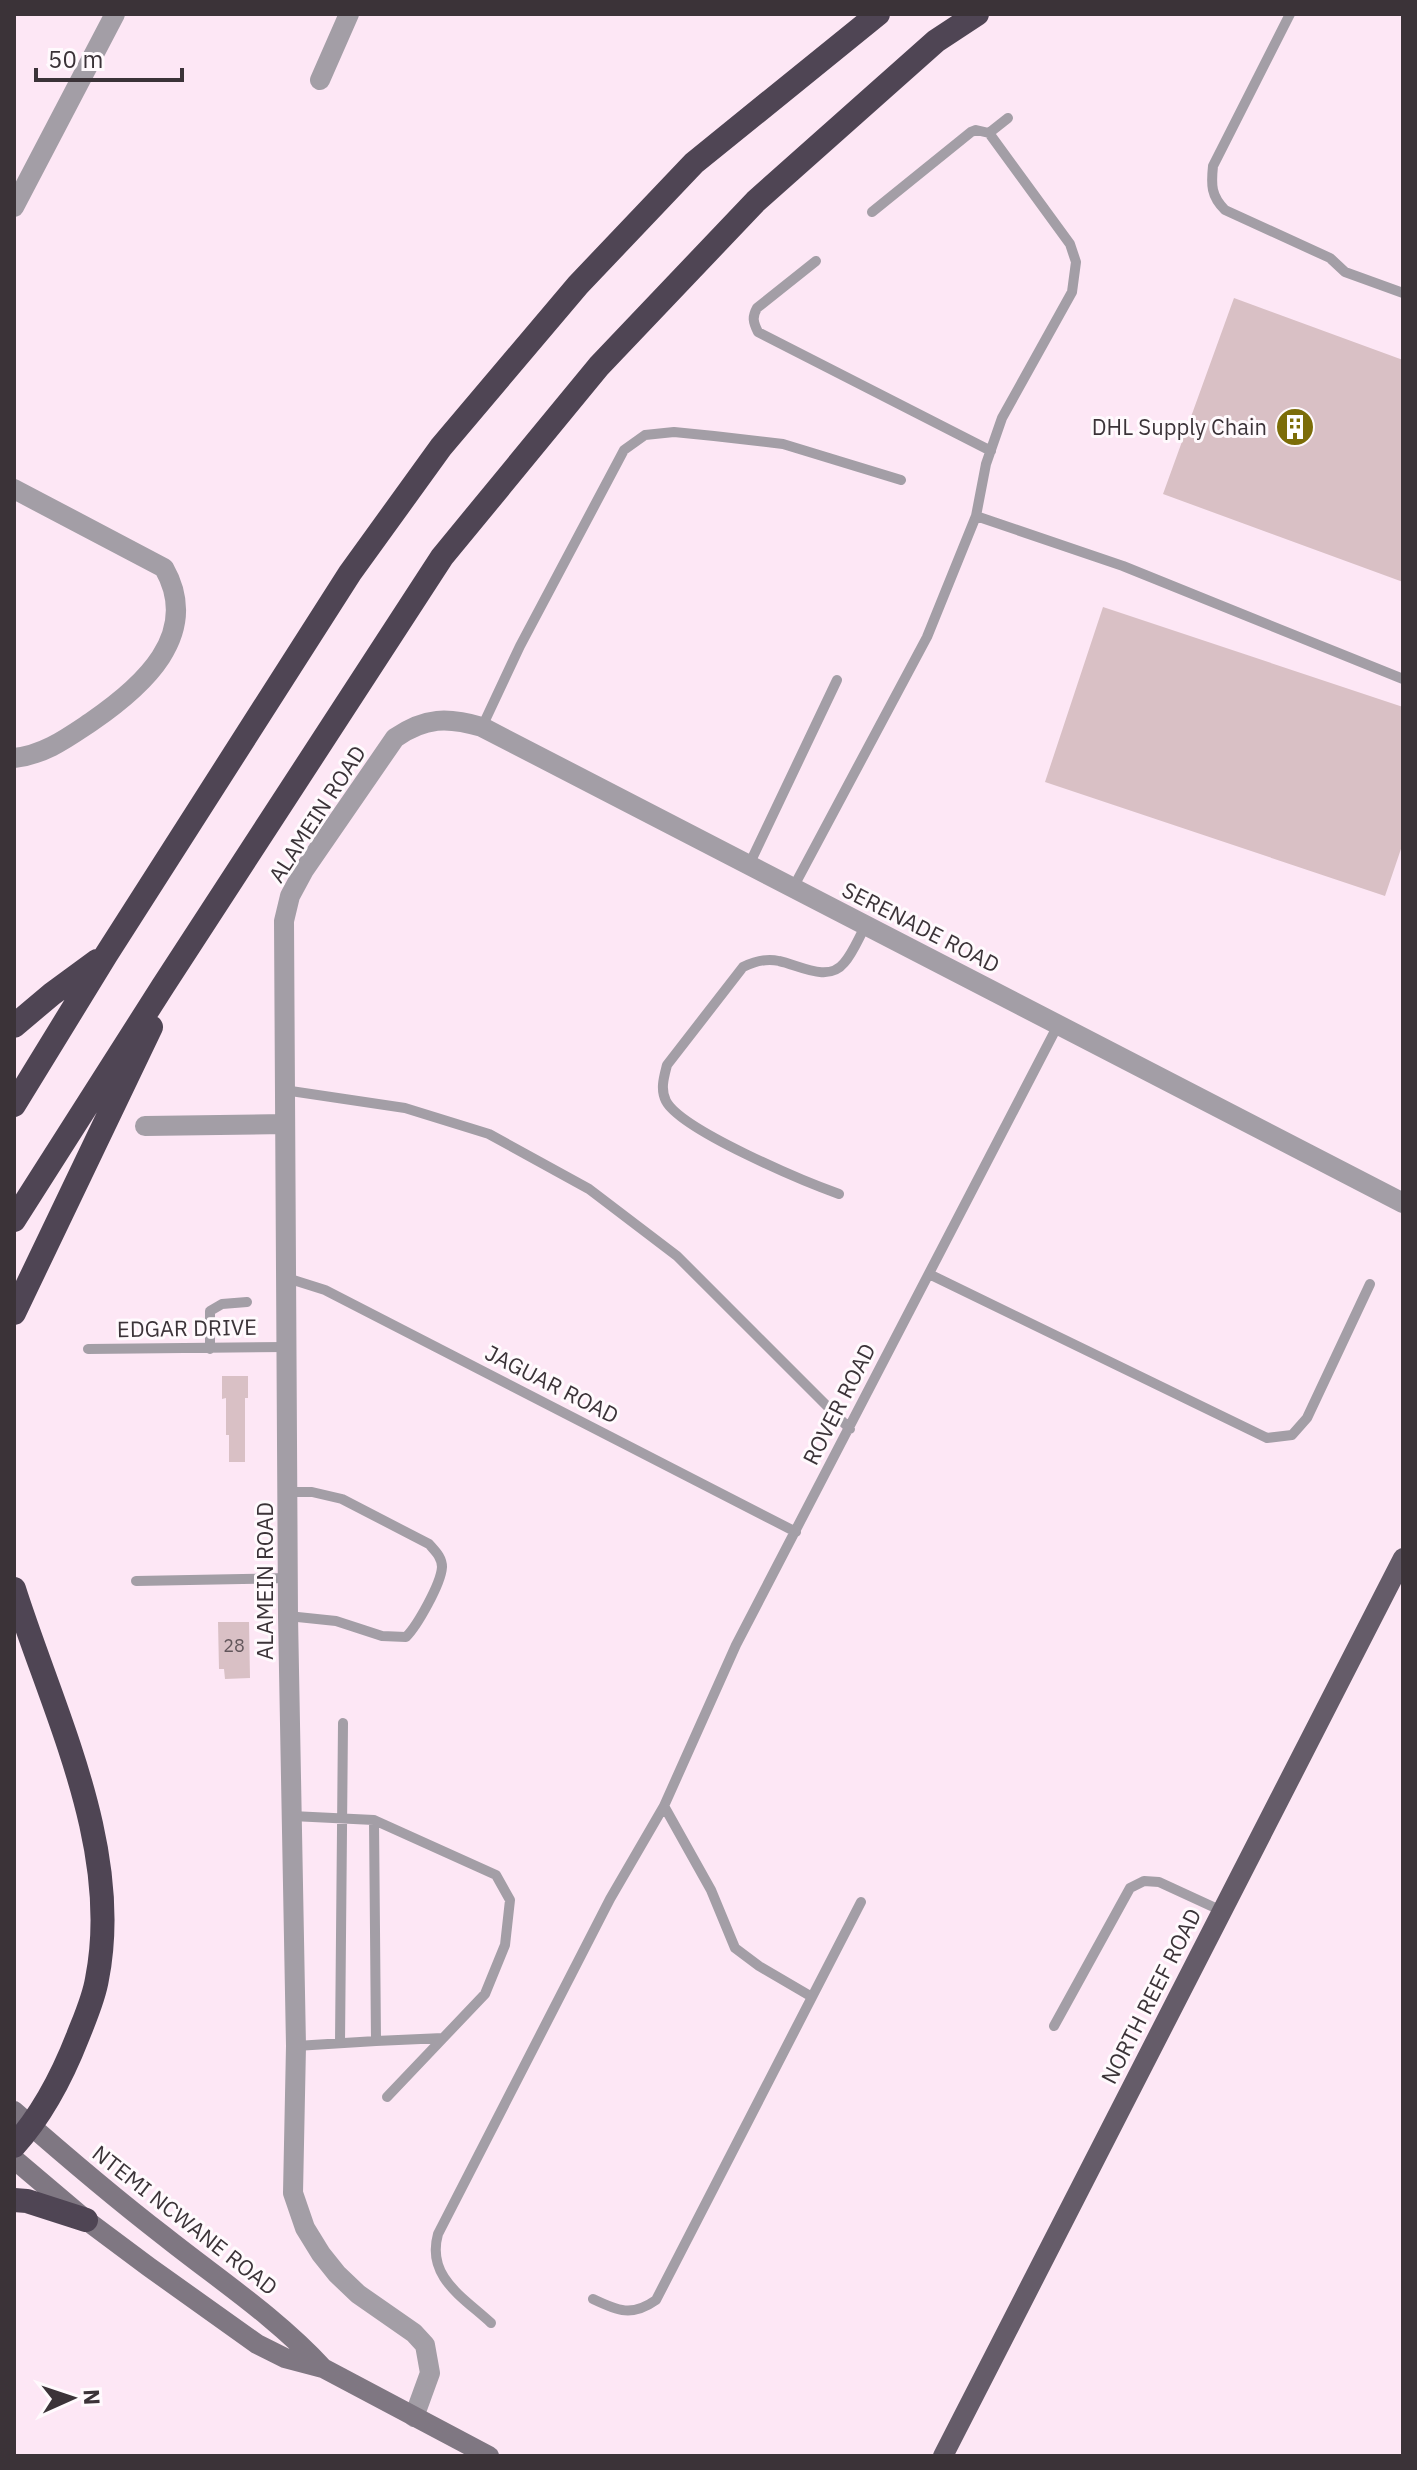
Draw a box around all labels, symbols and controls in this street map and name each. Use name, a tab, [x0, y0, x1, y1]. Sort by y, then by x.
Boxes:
scale bar	[36, 32, 182, 82]
text: 50 m	[48, 43, 103, 75]
building icon: DHL Supply Chain	[1274, 406, 1316, 448]
place label: DHL Supply Chain	[1092, 412, 1267, 441]
street label: ALAMEIN ROAD	[261, 740, 372, 888]
street label: SERENADE ROAD	[838, 874, 1005, 979]
street label: EDGAR DRIVE	[117, 1312, 257, 1343]
street label: JAGUAR ROAD	[481, 1337, 624, 1430]
street label: ROVER ROAD	[796, 1338, 882, 1469]
street label: ALAMEIN ROAD	[250, 1502, 279, 1660]
house number: 28	[223, 1634, 245, 1657]
street label: NORTH REEF ROAD	[1094, 1903, 1207, 2088]
street label: NTEMI NCWANE ROAD	[87, 2138, 284, 2301]
north arrow	[32, 2358, 112, 2438]
text: N	[78, 2388, 107, 2406]

